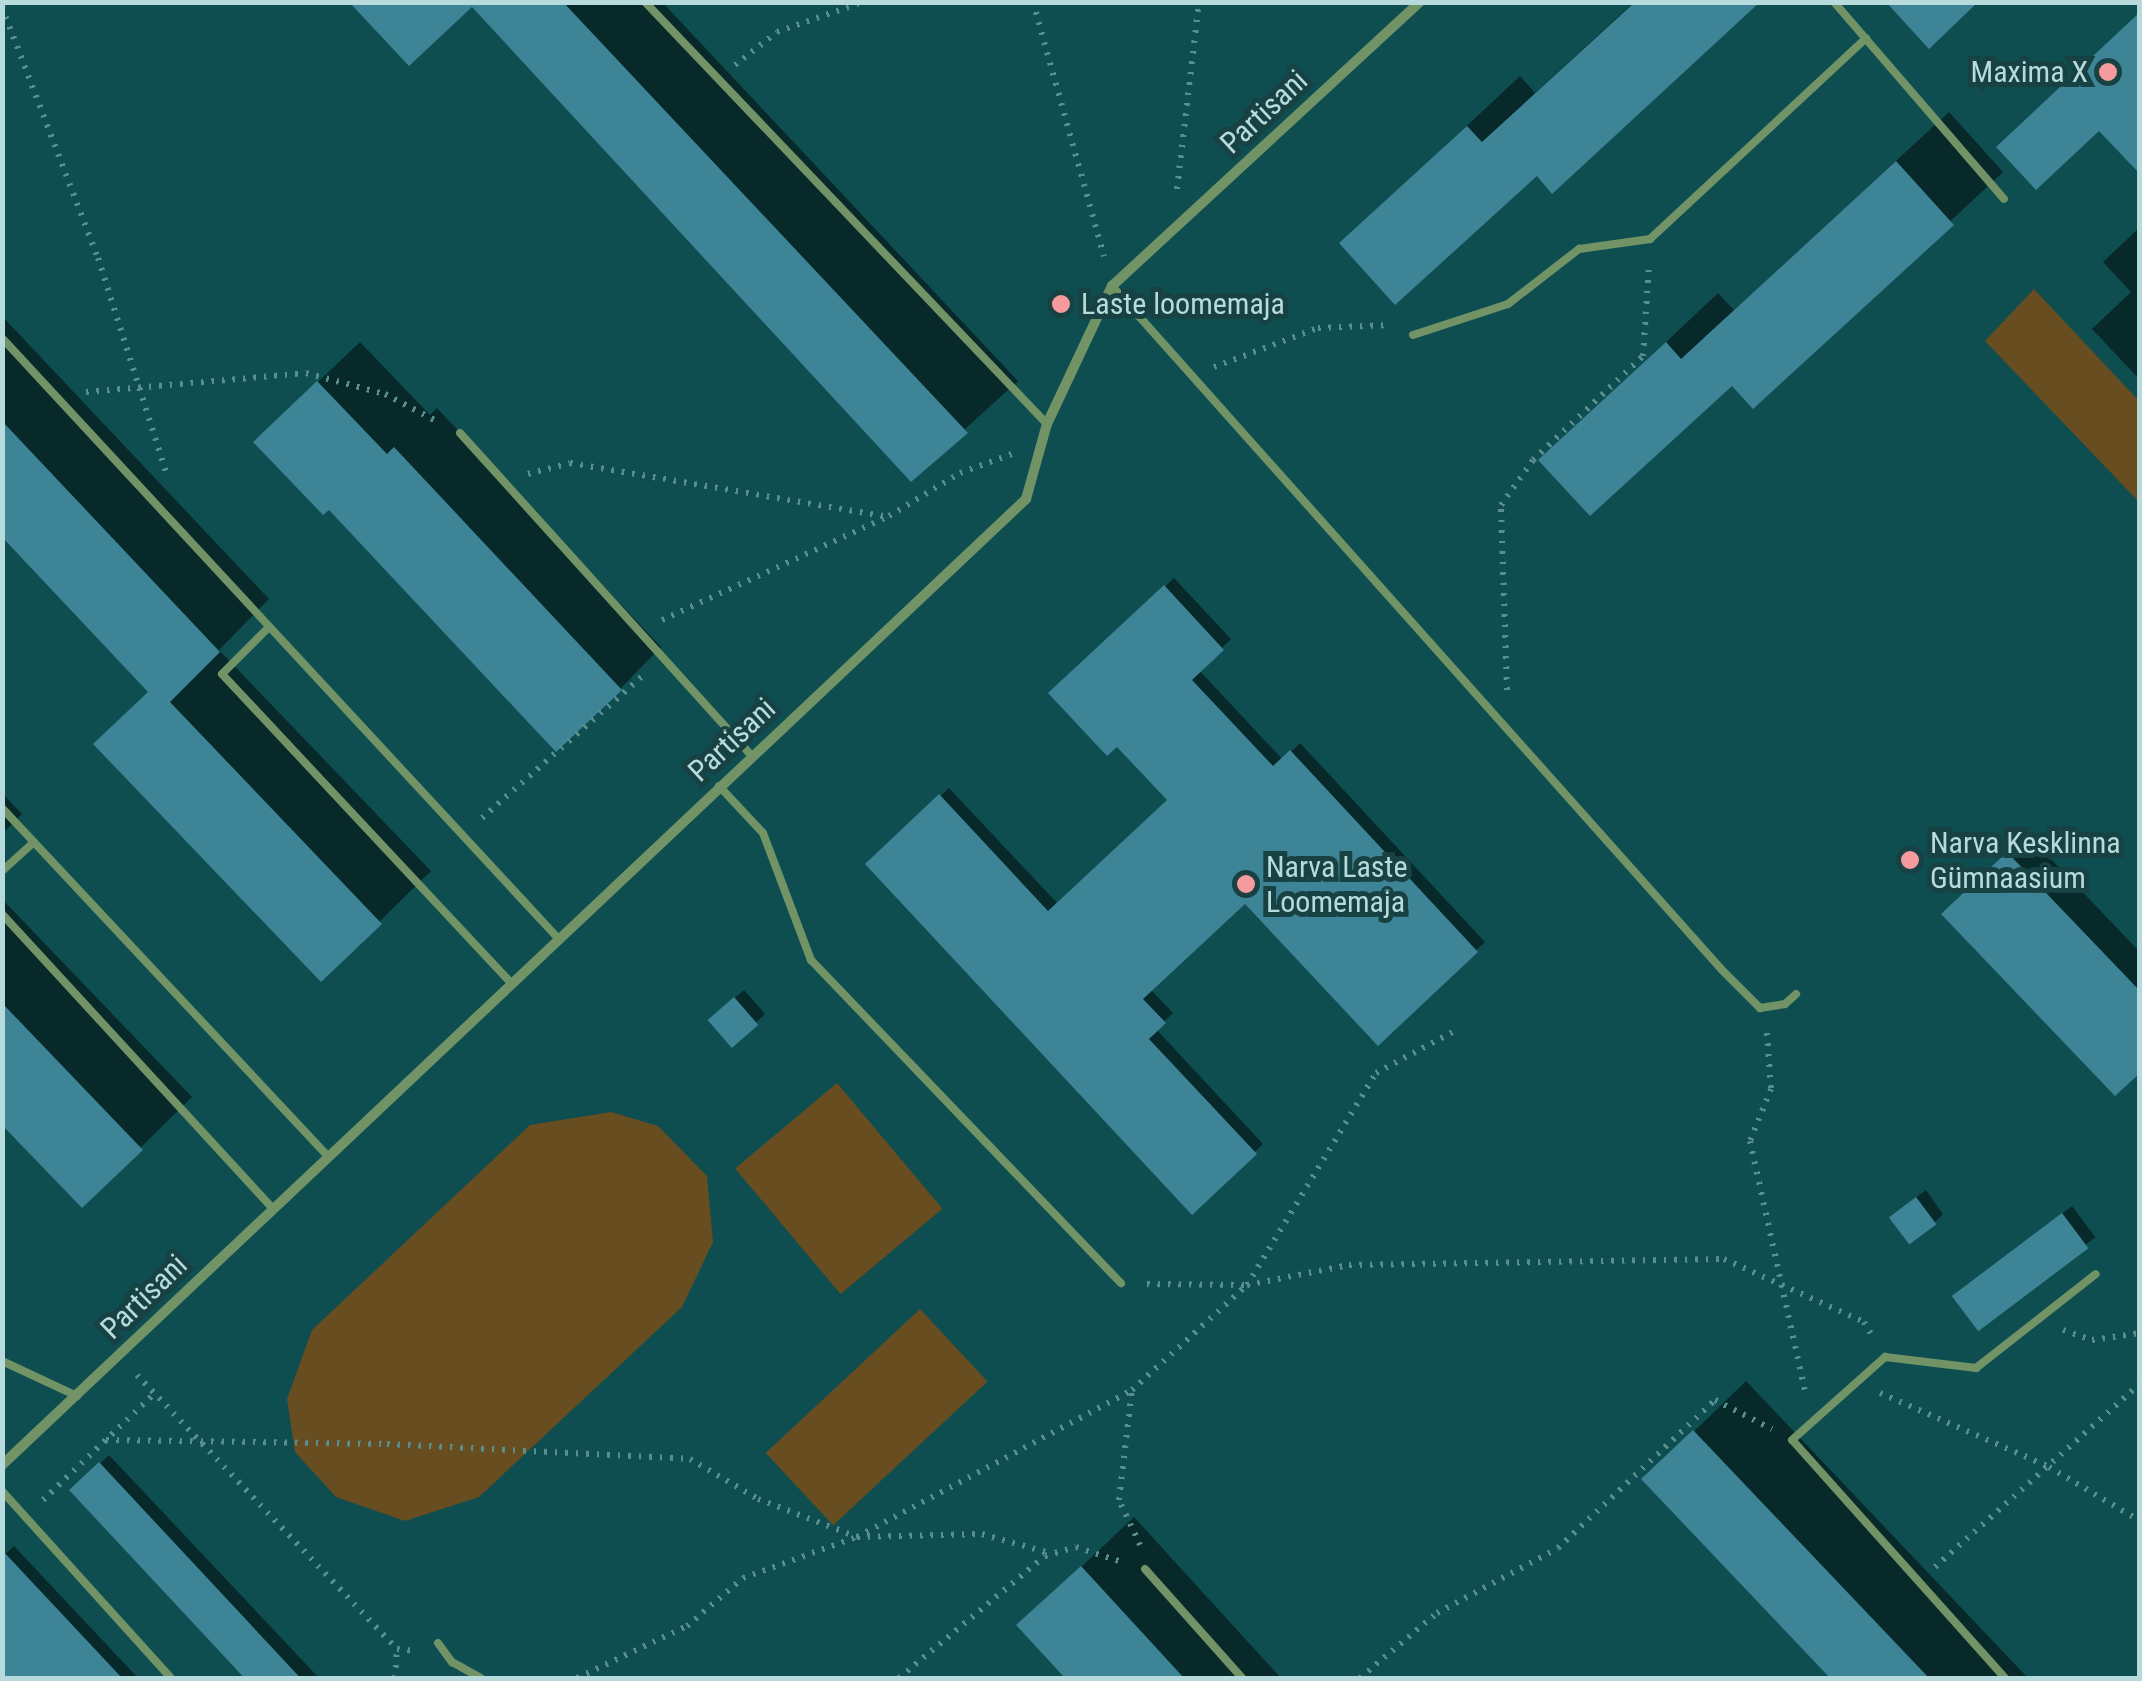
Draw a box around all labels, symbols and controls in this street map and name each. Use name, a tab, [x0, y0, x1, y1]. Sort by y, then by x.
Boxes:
place label: Maxima X	[1971, 54, 2088, 90]
marker: Maxima X	[2097, 61, 2119, 83]
street label: Partisani	[1213, 63, 1315, 161]
place label: Laste loomemaja	[1081, 286, 1285, 322]
marker: Laste loomemaja	[1050, 293, 1072, 315]
street label: Partisani	[681, 691, 783, 789]
place label: Narva Kesklinna Gümnaasium	[1930, 825, 2121, 896]
place label: Narva Laste Loomemaja	[1266, 849, 1407, 920]
marker: Narva Kesklinna Gümnaasium	[1899, 849, 1921, 871]
marker: Narva Laste Loomemaja	[1235, 873, 1257, 895]
street label: Partisani	[93, 1247, 195, 1347]

